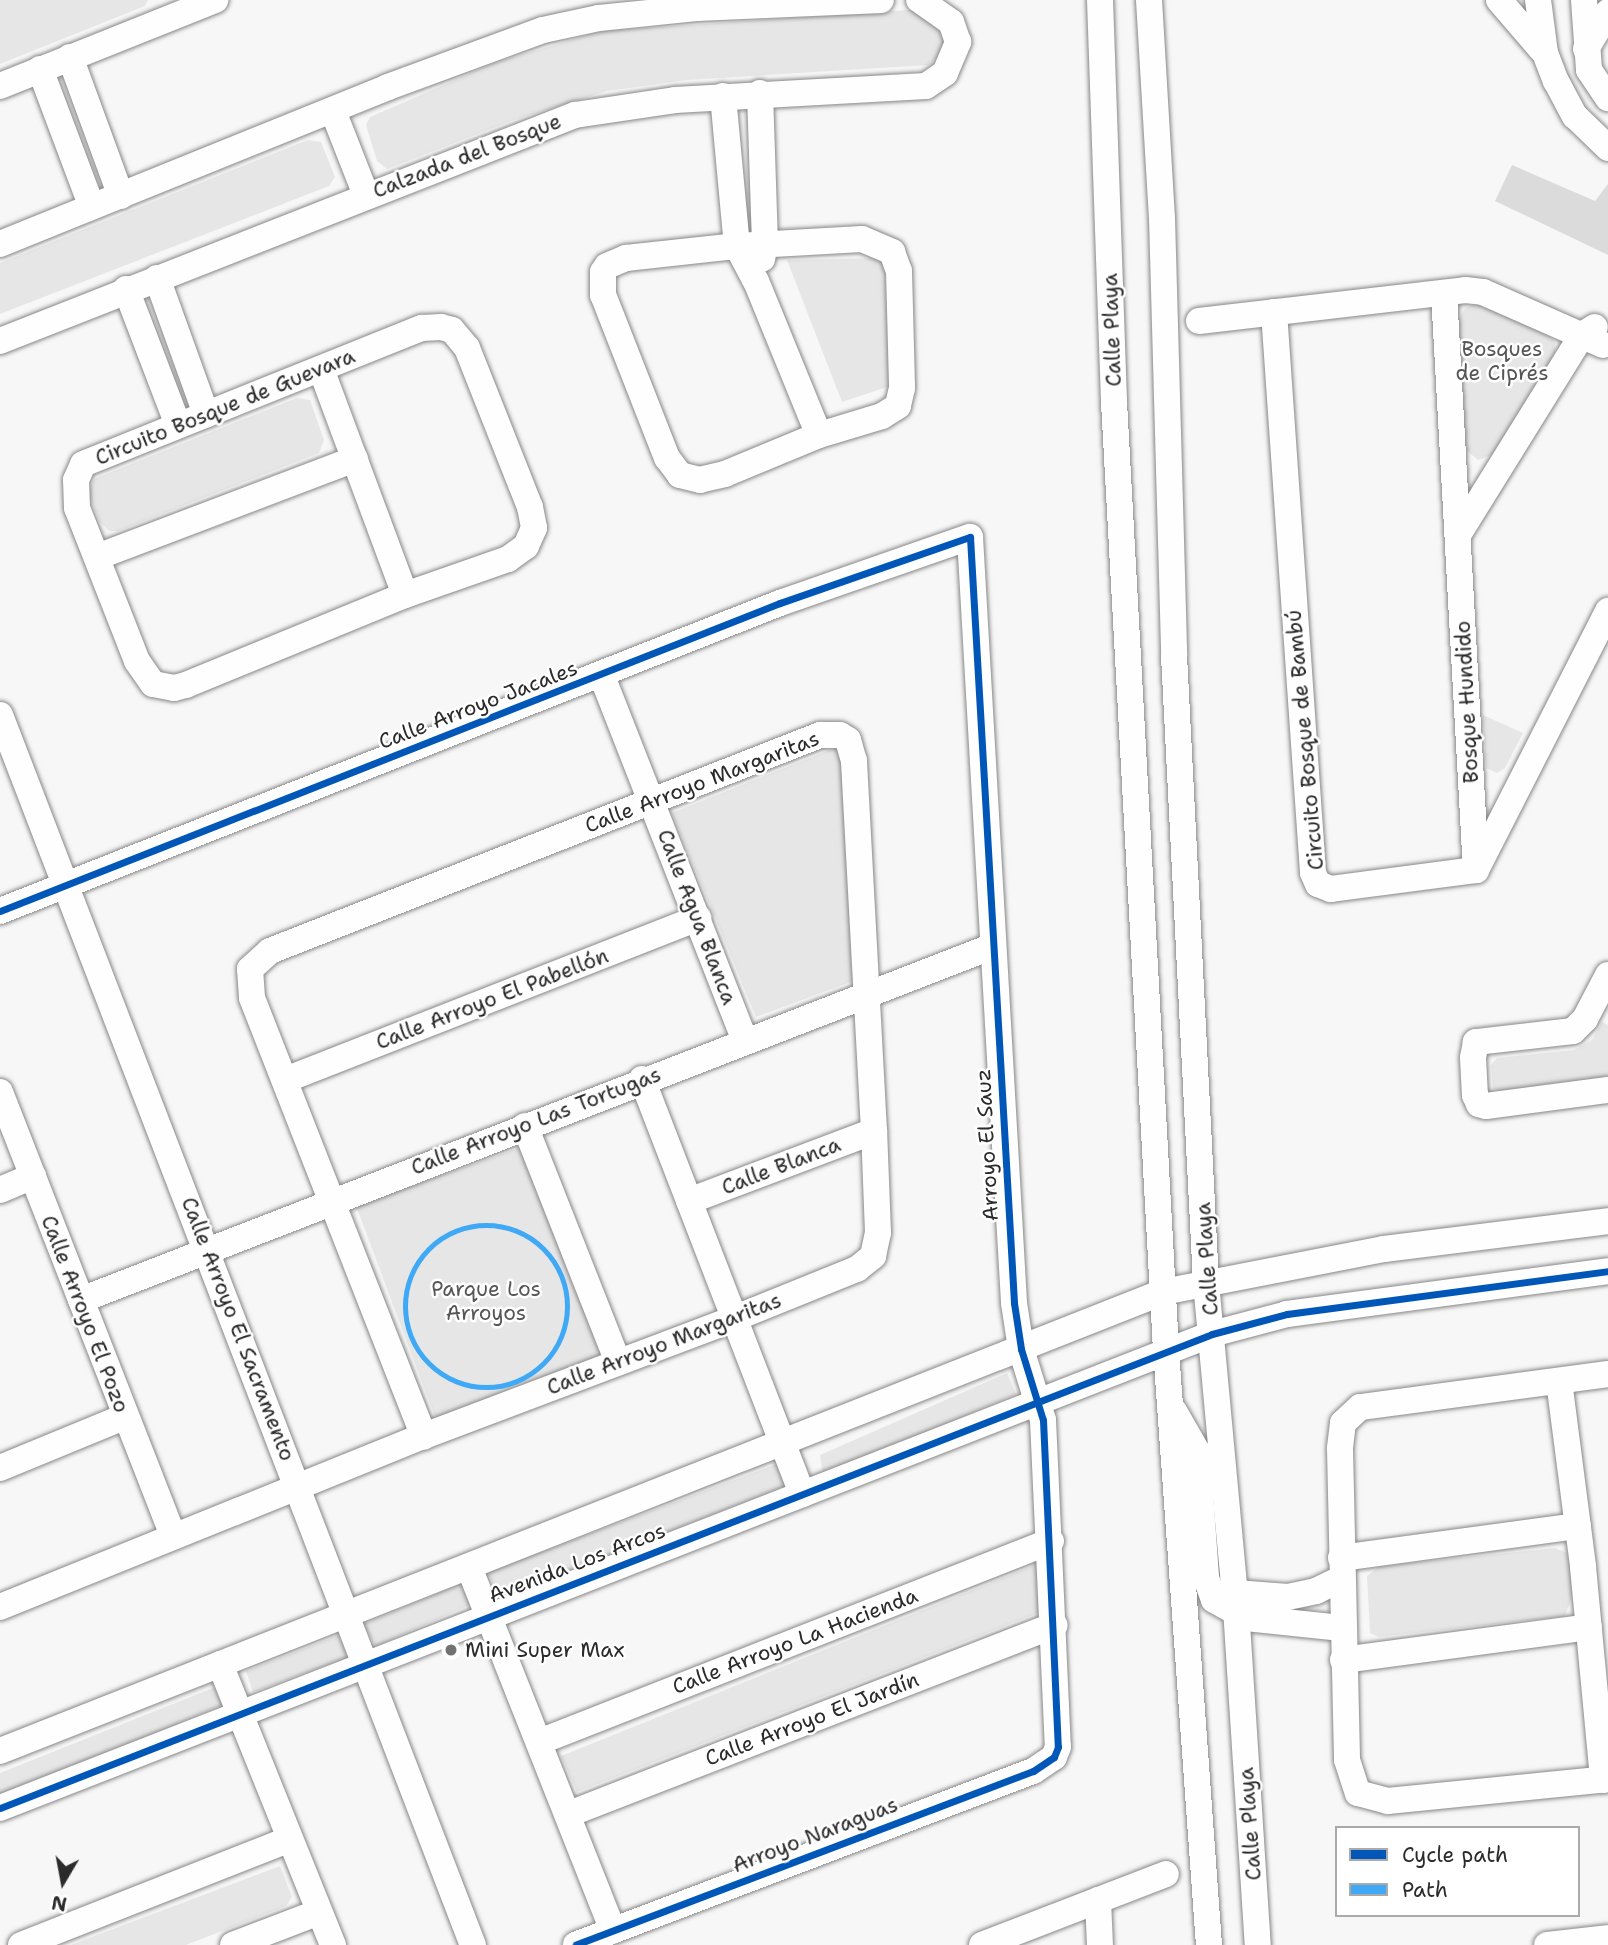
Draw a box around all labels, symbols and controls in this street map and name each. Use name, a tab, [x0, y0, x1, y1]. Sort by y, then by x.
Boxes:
street label: Calzada del Bosque	[369, 108, 565, 204]
street label: Calle Playa	[1097, 273, 1127, 387]
park label: Bosques de Ciprés	[1455, 336, 1549, 386]
street label: Circuito Bosque de Guevara	[91, 343, 359, 471]
street label: Circuito Bosque de Bambú	[1281, 609, 1329, 871]
street label: Bosque Hundido	[1450, 620, 1484, 784]
street label: Calle Arroyo Jacales	[375, 655, 581, 755]
street label: Calle Arroyo Margaritas	[581, 726, 823, 838]
street label: Calle Agua Blanca	[652, 826, 742, 1008]
street label: Calle Arroyo El Pabellón	[372, 943, 612, 1055]
street label: Calle Arroyo Las Tortugas	[407, 1062, 665, 1180]
street label: Arroyo El Sauz	[970, 1068, 1004, 1222]
street label: Calle Blanca	[718, 1132, 844, 1200]
street label: Calle Arroyo El Sacramento	[176, 1194, 300, 1464]
street label: Calle Playa	[1190, 1202, 1224, 1316]
street label: Calle Arroyo El Pozo	[36, 1212, 134, 1416]
park label: Parque Los Arroyos	[431, 1276, 541, 1326]
street label: Calle Arroyo Margaritas	[543, 1288, 785, 1400]
street label: Avenida Los Arcos	[485, 1518, 669, 1608]
street label: Calle Arroyo La Hacienda	[669, 1583, 921, 1699]
place label: Mini Super Max	[465, 1637, 624, 1663]
marker: Mini Super Max	[443, 1642, 459, 1658]
street label: Calle Arroyo El Jardín	[702, 1667, 922, 1771]
street label: Calle Playa	[1233, 1767, 1267, 1881]
street label: Arroyo Naraguas	[729, 1792, 901, 1878]
legend	[1335, 1826, 1580, 1917]
text: Cycle path	[1402, 1841, 1508, 1869]
north arrow	[28, 1847, 98, 1917]
text: Path	[1402, 1876, 1448, 1904]
text: N	[50, 1890, 69, 1917]

